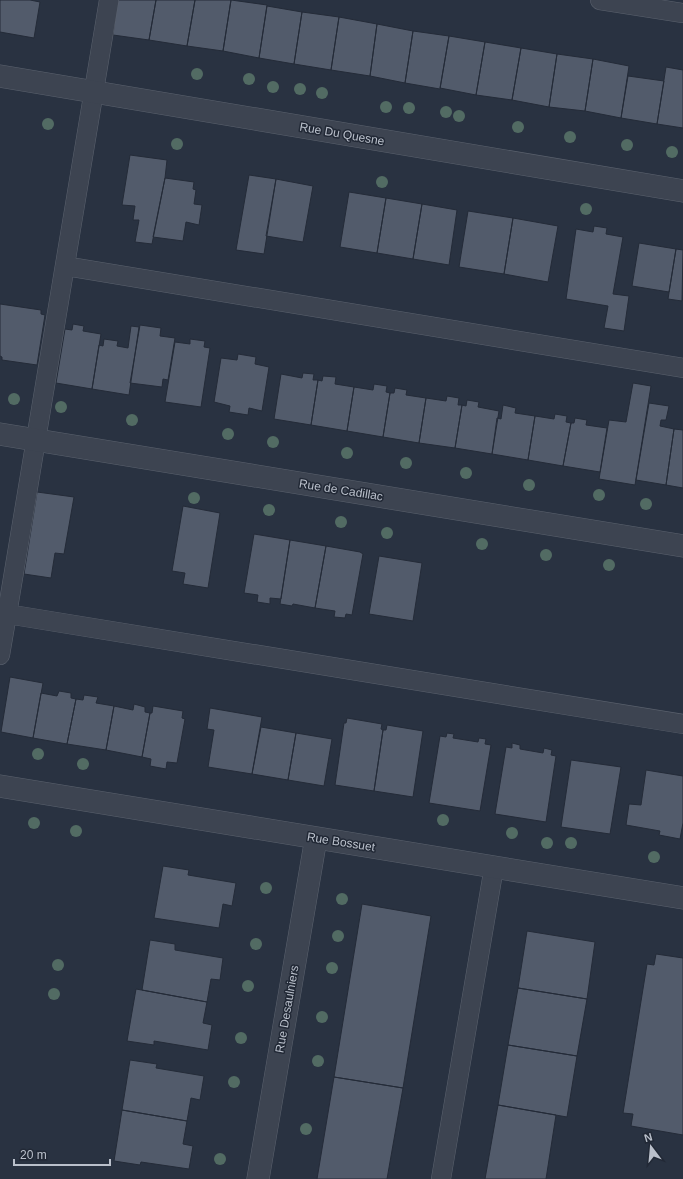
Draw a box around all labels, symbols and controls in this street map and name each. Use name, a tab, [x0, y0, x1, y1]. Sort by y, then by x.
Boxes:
street label: Rue Du Quesne	[298, 120, 386, 148]
street label: Rue de Cadillac	[298, 476, 384, 504]
street label: Rue Bossuet	[306, 830, 377, 854]
street label: Rue Desaulniers	[272, 964, 302, 1054]
north arrow	[631, 1127, 671, 1167]
text: N	[643, 1131, 654, 1144]
scale bar	[14, 1141, 110, 1167]
text: 20 m	[20, 1148, 47, 1162]

